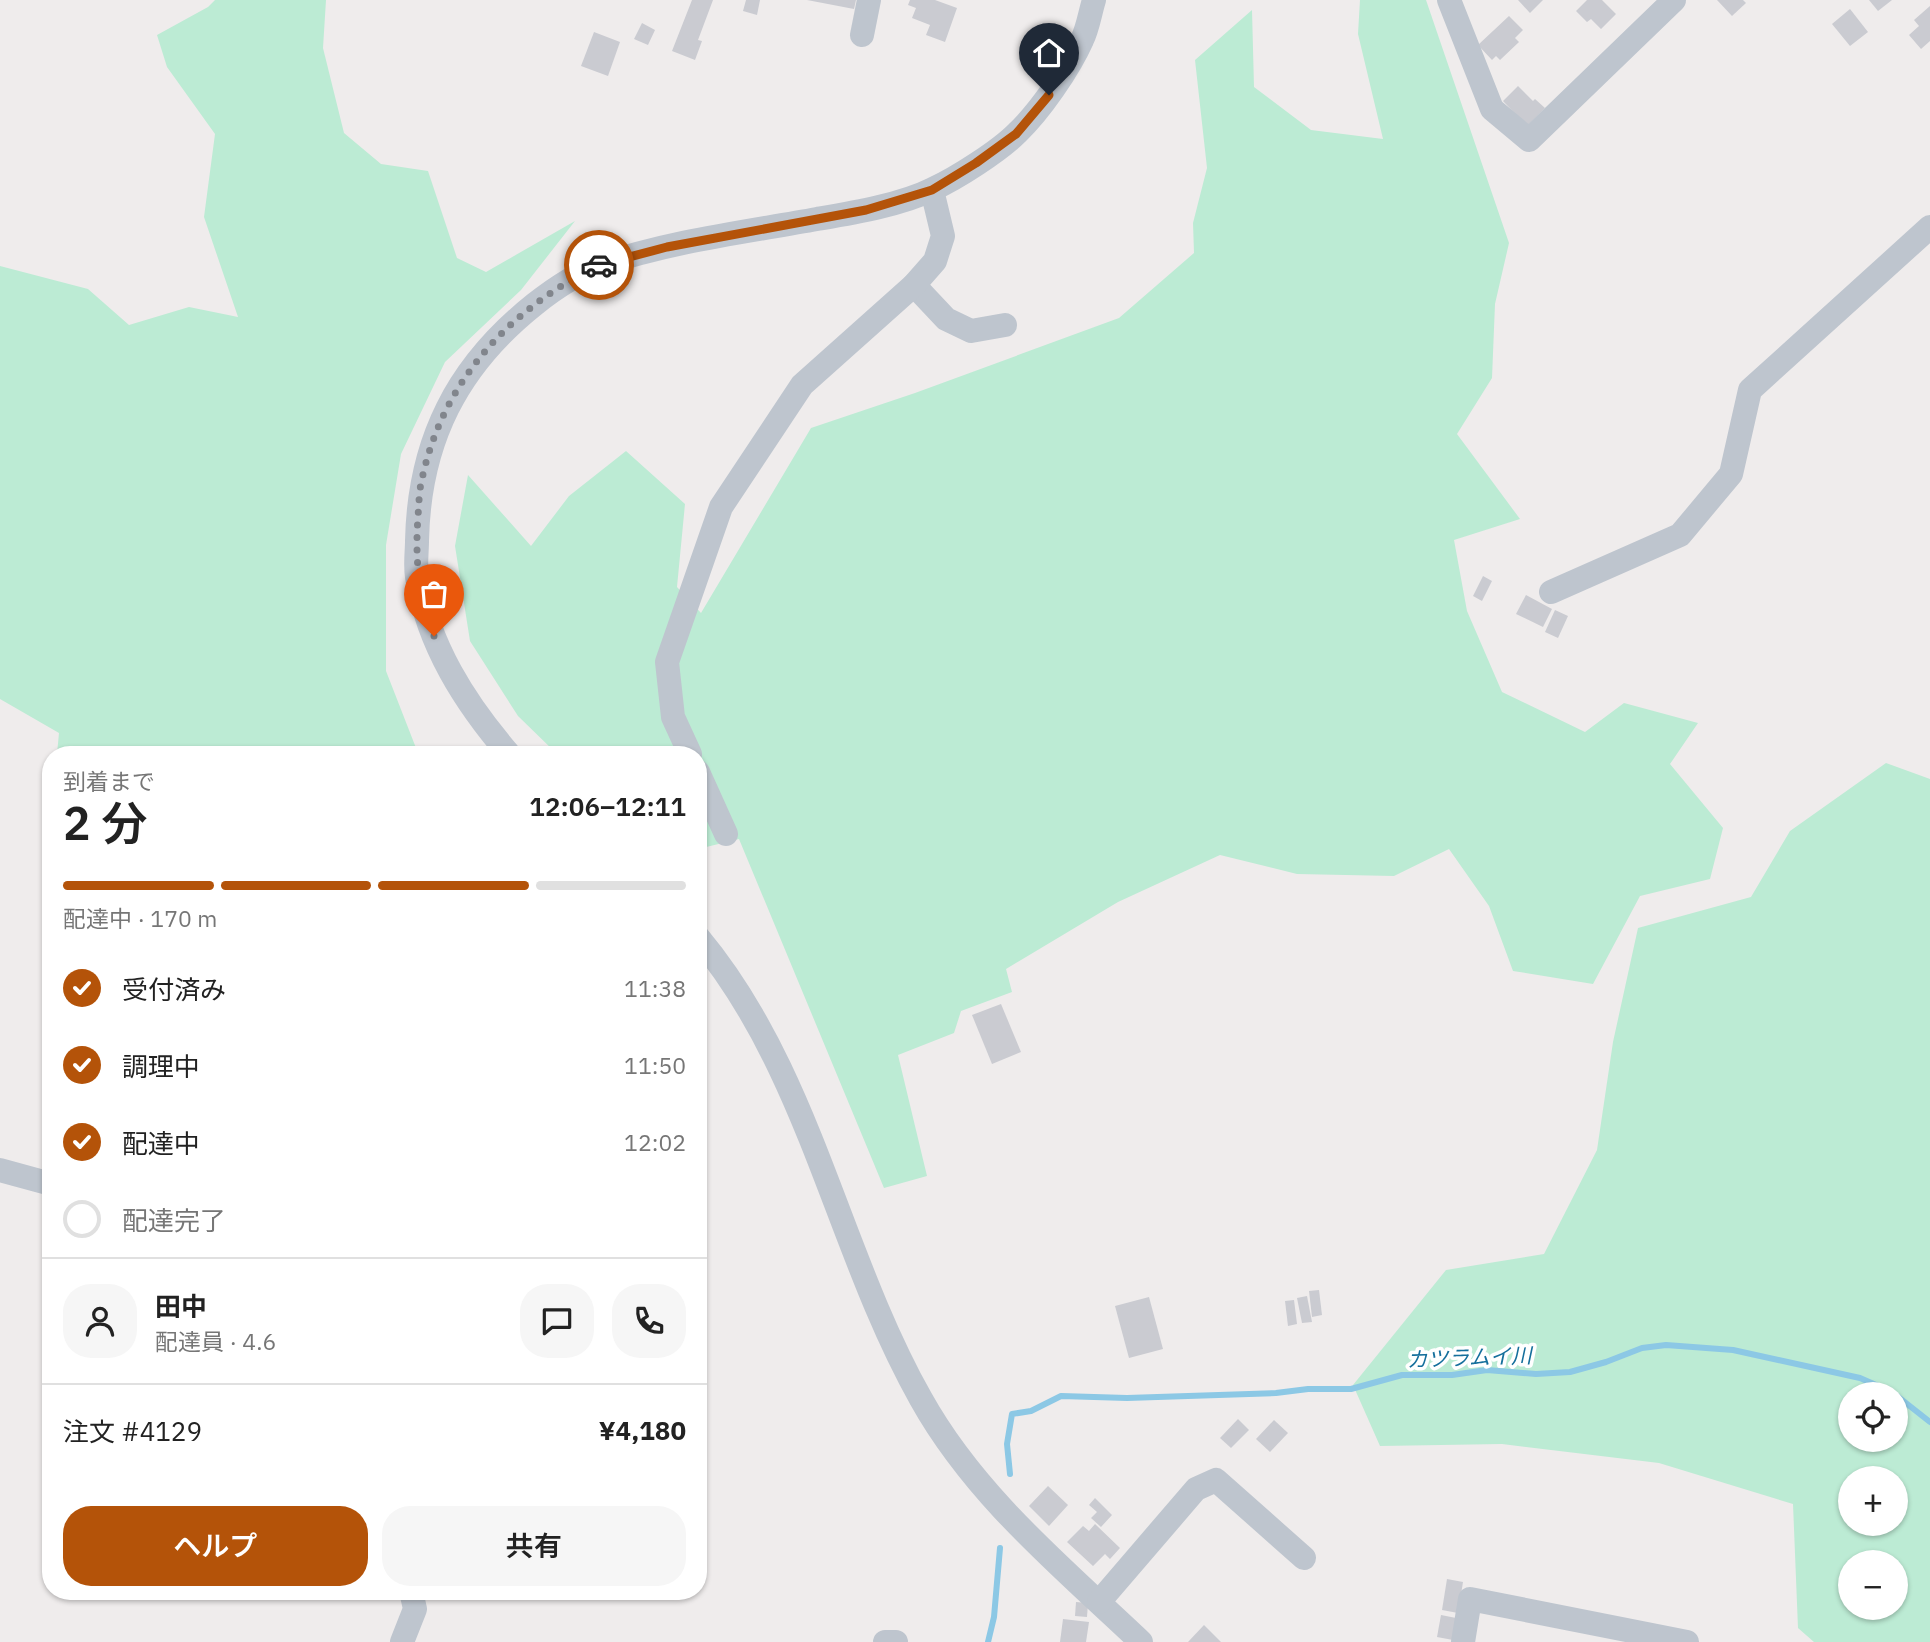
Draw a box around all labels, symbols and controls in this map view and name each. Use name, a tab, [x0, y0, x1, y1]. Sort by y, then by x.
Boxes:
pin	[1019, 23, 1079, 95]
icon: home	[1030, 34, 1068, 72]
courier	[564, 230, 634, 300]
icon: car	[580, 246, 618, 284]
pin	[404, 564, 464, 636]
icon: bag	[415, 575, 453, 613]
text: 到着まで	[63, 766, 155, 796]
text: 12:06–12:11	[529, 789, 686, 823]
text: 2 分	[63, 793, 147, 853]
text: 配達中 · 170 m	[63, 903, 217, 933]
icon: check	[63, 969, 101, 1007]
text: 受付済み	[122, 972, 226, 1006]
text: 11:38	[624, 973, 686, 1003]
icon: check	[63, 1046, 101, 1084]
text: 調理中	[122, 1049, 200, 1083]
text: 11:50	[624, 1050, 686, 1080]
icon: check	[63, 1123, 101, 1161]
text: 配達中	[122, 1126, 200, 1160]
text: 12:02	[624, 1127, 686, 1157]
text: 配達完了	[122, 1203, 226, 1237]
button: person	[63, 1284, 137, 1358]
button: chat	[520, 1284, 594, 1358]
button: phone	[612, 1284, 686, 1358]
text: 田中	[155, 1289, 207, 1323]
text: 配達員 · 4.6	[155, 1326, 276, 1356]
water label: カツラムイ川	[1406, 1341, 1534, 1373]
map controls	[1838, 1382, 1908, 1620]
button: locate	[1838, 1382, 1908, 1452]
text: ¥4,180	[599, 1413, 686, 1447]
text: 注文 #4129	[63, 1414, 202, 1448]
button: +	[1838, 1466, 1908, 1536]
button: ヘルプ	[63, 1506, 368, 1586]
button: 共有	[382, 1506, 686, 1586]
button: −	[1838, 1550, 1908, 1620]

